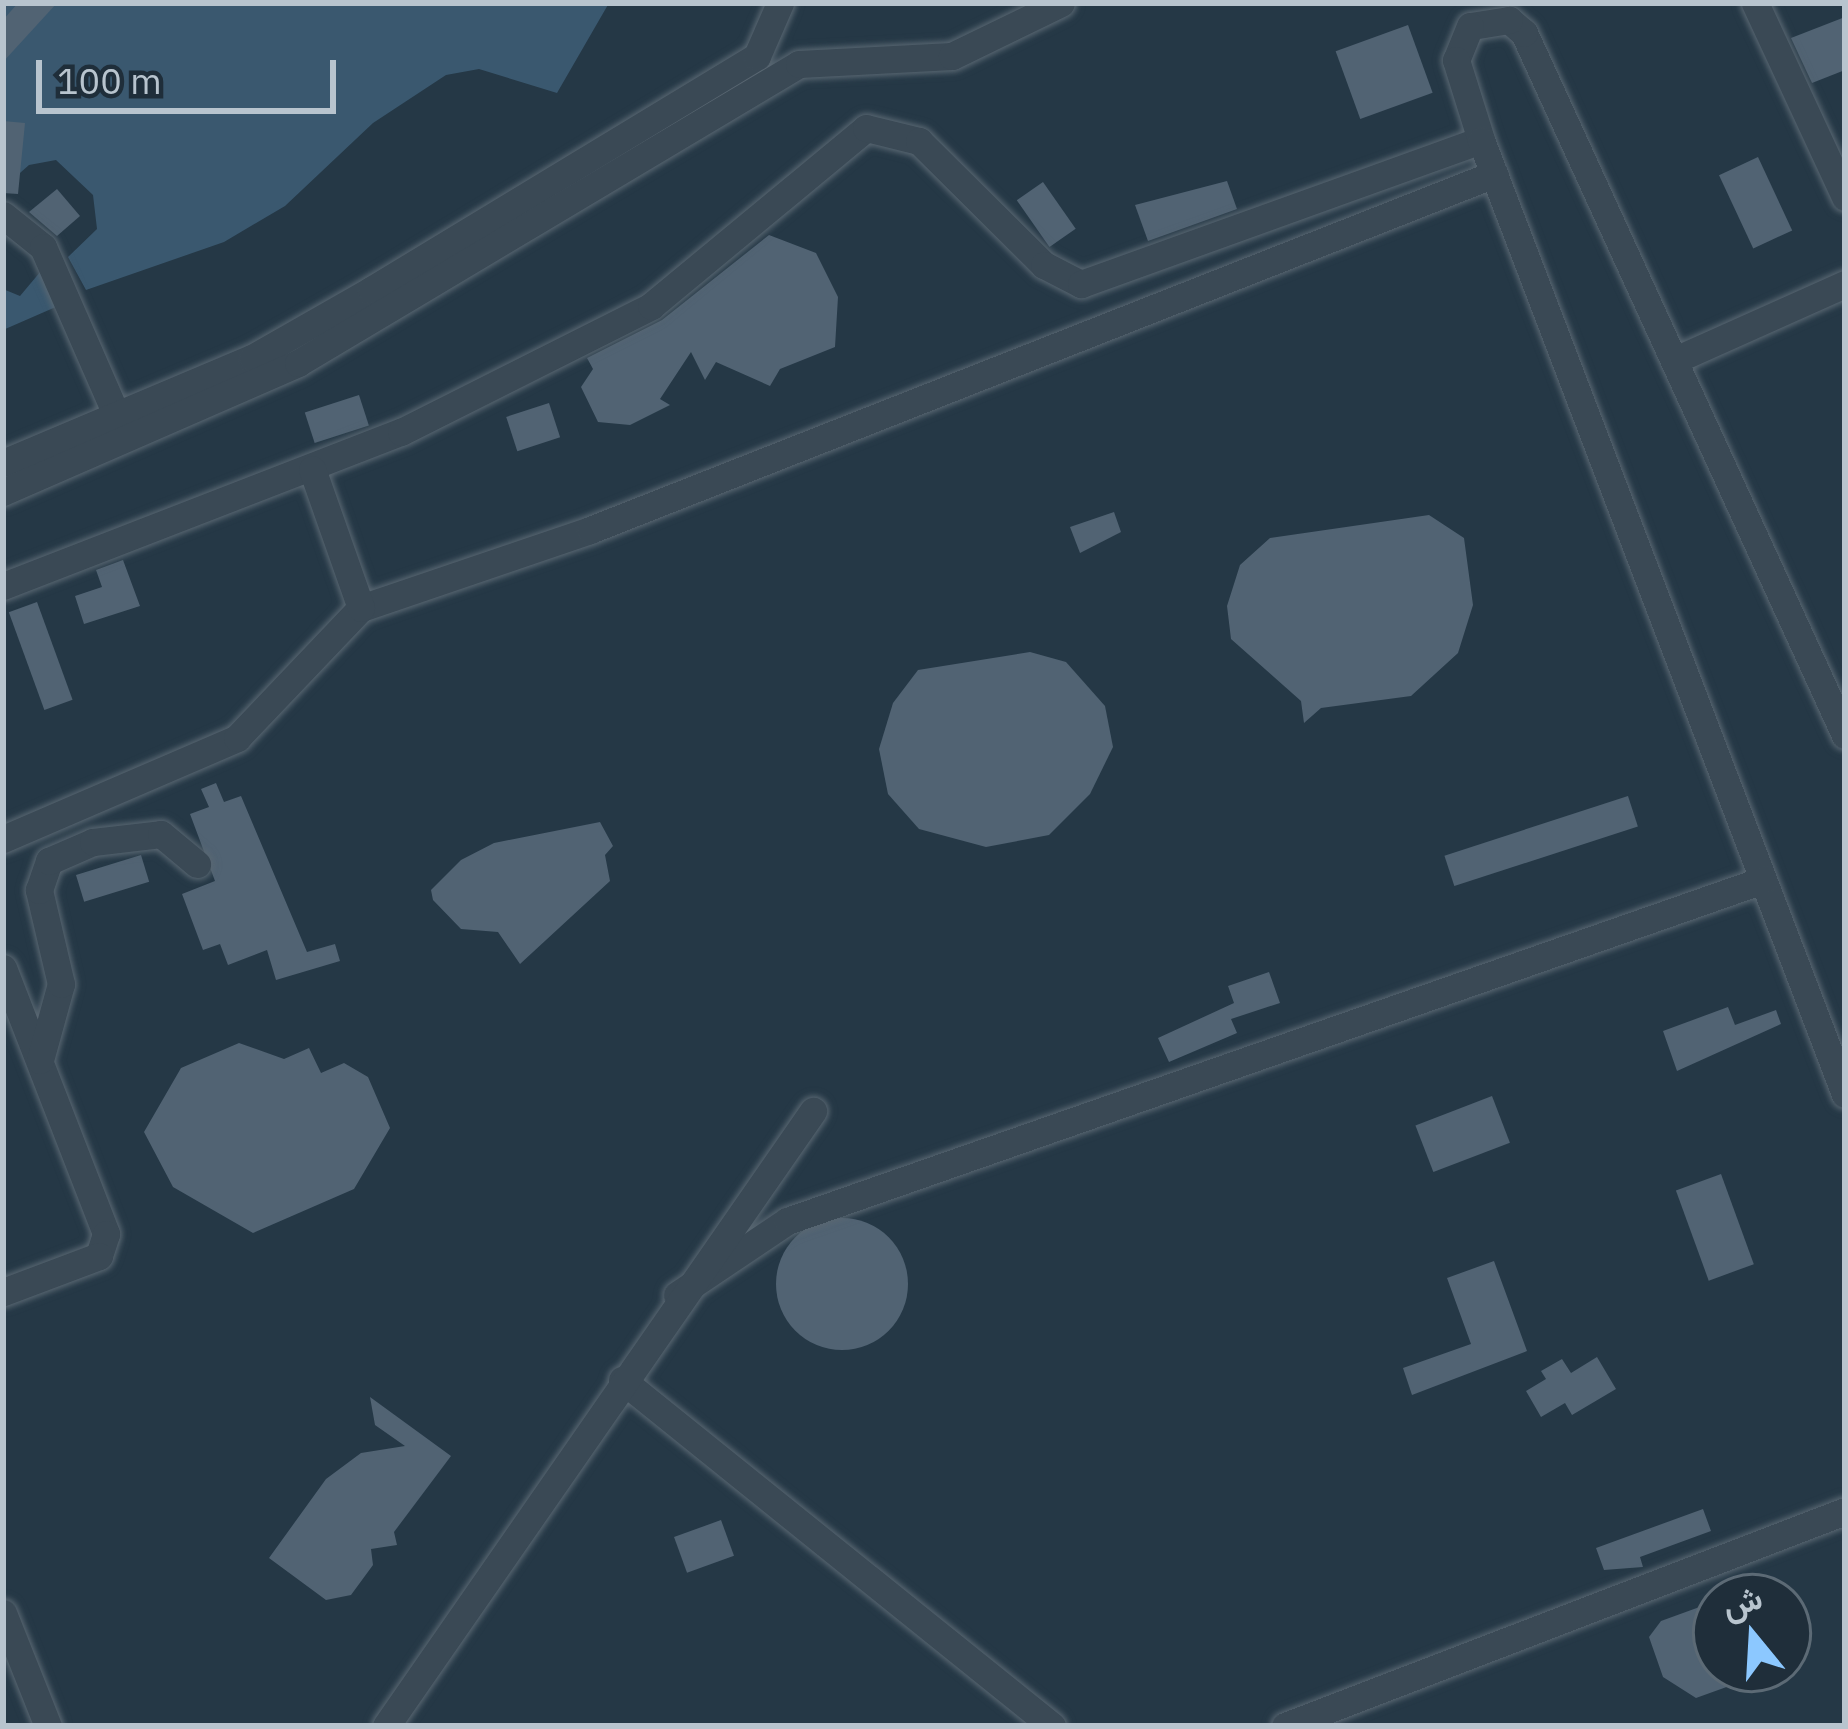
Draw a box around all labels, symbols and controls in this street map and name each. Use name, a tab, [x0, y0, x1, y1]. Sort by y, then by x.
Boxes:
scale bar	[42, 36, 342, 110]
text: 100 m	[57, 57, 162, 104]
north arrow	[1692, 1573, 1812, 1693]
text: ش	[1716, 1575, 1767, 1628]

